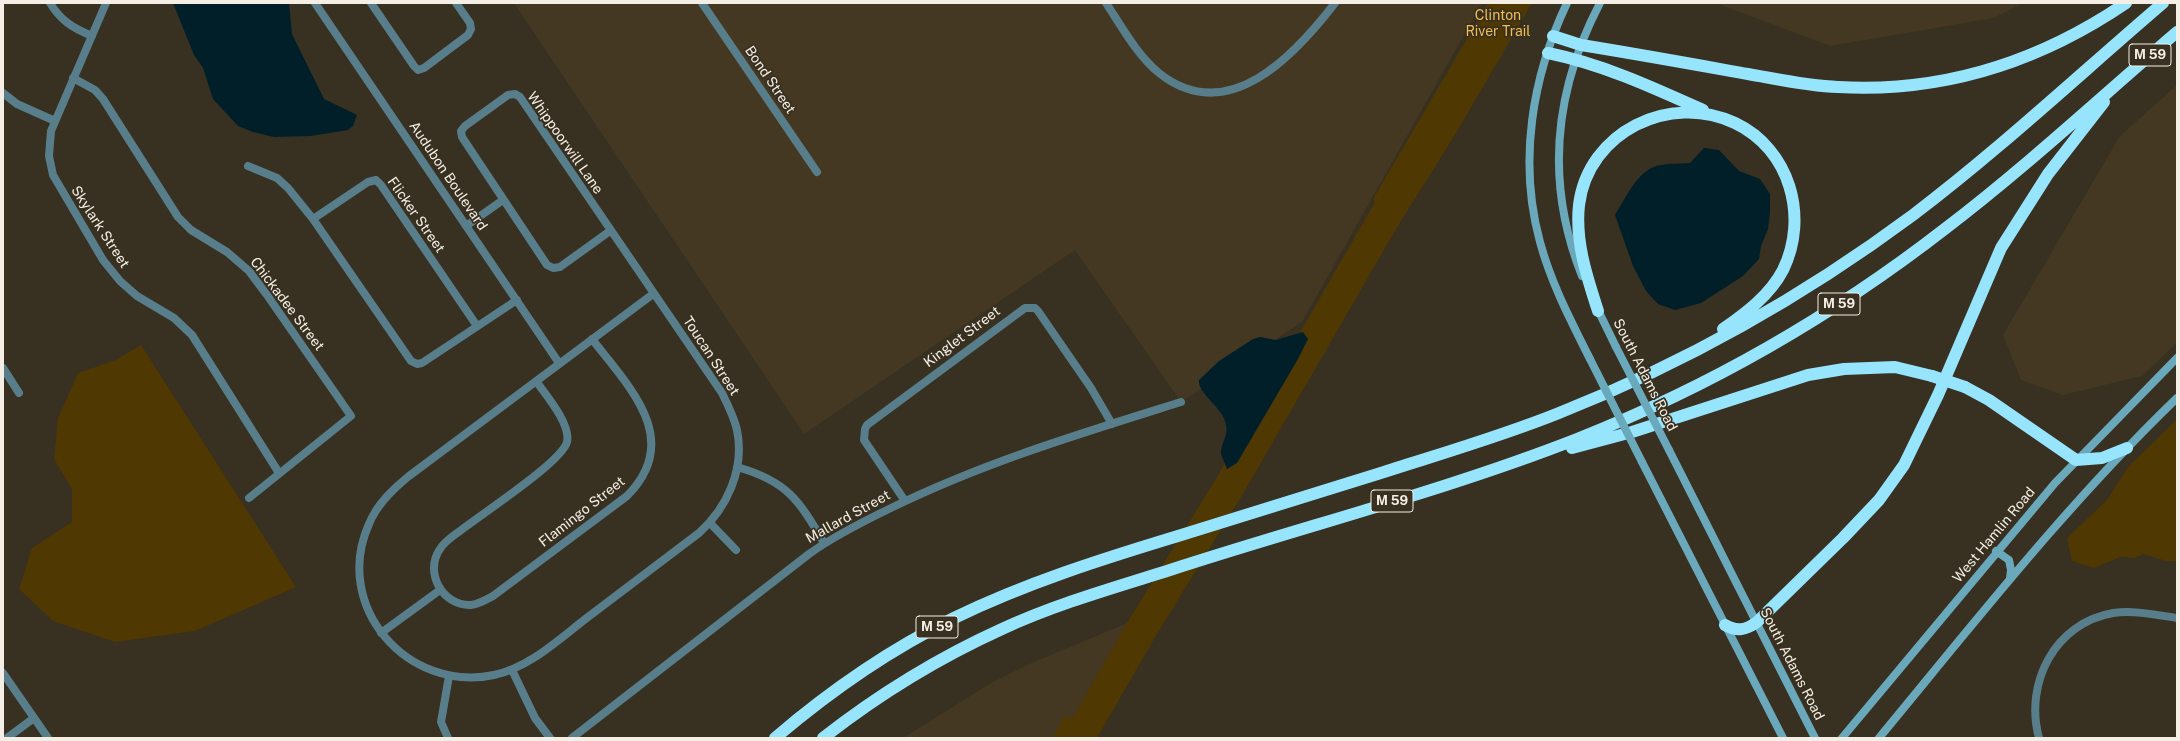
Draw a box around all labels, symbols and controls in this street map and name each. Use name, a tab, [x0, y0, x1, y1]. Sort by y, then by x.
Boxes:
park label: Clinton River Trail	[1465, 8, 1531, 40]
street label: Bond Street	[741, 43, 799, 117]
road number: M 59	[2129, 44, 2171, 66]
street label: Whippoorwill Lane	[523, 89, 607, 197]
street label: Audubon Boulevard	[405, 118, 491, 234]
street label: Flicker Street	[384, 174, 448, 256]
street label: Skylark Street	[67, 183, 133, 271]
street label: Chickadee Street	[246, 254, 328, 354]
road number: M 59	[1818, 293, 1860, 315]
street label: Kinglet Street	[921, 303, 1003, 371]
street label: Toucan Street	[679, 313, 743, 399]
street label: South Adams Road	[1609, 316, 1681, 434]
street label: Flamingo Street	[536, 473, 628, 551]
street label: West Hamlin Road	[1949, 484, 2039, 586]
street label: Mallard Street	[803, 487, 893, 547]
road number: M 59	[1371, 490, 1413, 512]
street label: South Adams Road	[1756, 605, 1828, 723]
road number: M 59	[916, 616, 958, 638]

